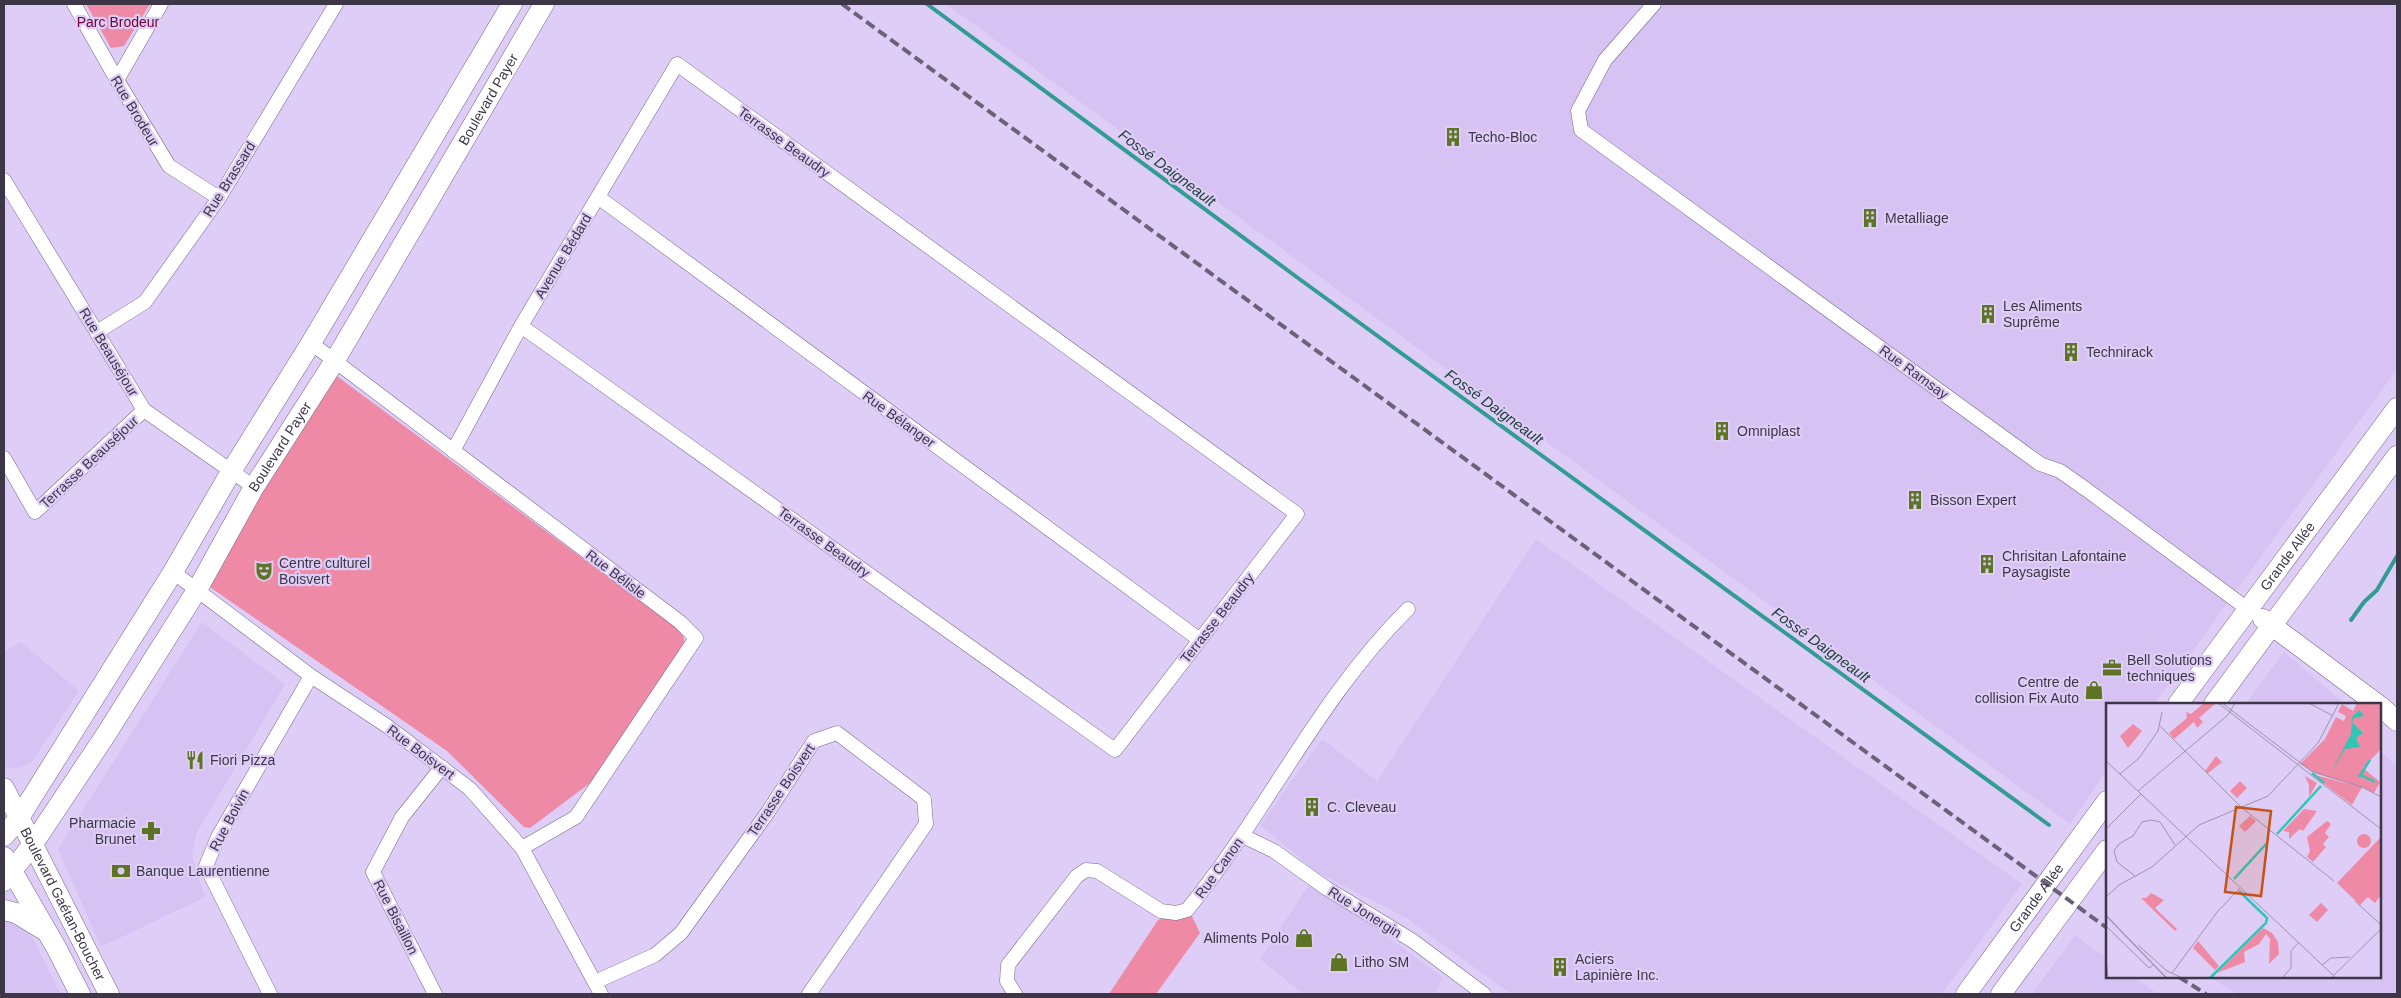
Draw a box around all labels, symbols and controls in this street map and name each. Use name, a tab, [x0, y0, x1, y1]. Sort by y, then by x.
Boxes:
park label: Parc Brodeur	[77, 14, 160, 30]
street label: Boulevard Payer	[455, 50, 521, 148]
street label: Rue Brodeur	[108, 73, 162, 149]
street label: Terrasse Beaudry	[735, 103, 833, 181]
water label: Fossé Daigneault	[1116, 126, 1220, 210]
building icon: Techo-Bloc	[1442, 126, 1464, 148]
place label: Techo-Bloc	[1468, 129, 1537, 145]
street label: Rue Brassard	[200, 138, 258, 220]
building icon: Metalliage	[1859, 207, 1881, 229]
place label: Metalliage	[1885, 210, 1949, 226]
street label: Avenue Bédard	[531, 211, 595, 301]
place label: Les Aliments Suprême	[2003, 298, 2082, 330]
building icon: Les Aliments Suprême	[1977, 303, 1999, 325]
street label: Rue Beauséjour	[76, 305, 142, 399]
building icon: Technirack	[2060, 341, 2082, 363]
street label: Rue Ramsay	[1877, 342, 1951, 402]
place label: Technirack	[2086, 344, 2154, 360]
water label: Fossé Daigneault	[1442, 365, 1547, 448]
street label: Rue Bélanger	[860, 387, 939, 451]
street label: Boulevard Payer	[245, 398, 315, 495]
street label: Terrasse Beauséjour	[37, 412, 142, 512]
building icon: Omniplast	[1711, 420, 1733, 442]
place label: Omniplast	[1737, 423, 1800, 439]
building icon: Bisson Expert	[1904, 489, 1926, 511]
place label: Bisson Expert	[1930, 492, 2016, 508]
street label: Terrasse Beaudry	[775, 503, 873, 581]
street label: Grande Allée	[2257, 519, 2318, 593]
street label: Rue Bélisle	[583, 546, 649, 602]
place label: Chrisitan Lafontaine Paysagiste	[2002, 548, 2127, 580]
building icon: Chrisitan Lafontaine Paysagiste	[1976, 553, 1998, 575]
place label: Centre culturel Boisvert	[279, 555, 370, 587]
theatre icon: Centre culturel Boisvert	[253, 560, 275, 582]
street label: Terrasse Beaudry	[1177, 570, 1257, 666]
water label: Fossé Daigneault	[1769, 603, 1874, 686]
place label: Bell Solutions techniques	[2127, 652, 2212, 684]
office icon: Bell Solutions techniques	[2101, 657, 2123, 679]
place label: Centre de collision Fix Auto	[1975, 674, 2079, 706]
shop icon: Centre de collision Fix Auto	[2083, 679, 2105, 701]
inset map	[2106, 703, 2381, 978]
street label: Rue Boisvert	[384, 721, 458, 783]
street label: Terrasse Boisvert	[744, 741, 818, 839]
restaurant icon: Fiori Pizza	[184, 749, 206, 771]
place label: Fiori Pizza	[210, 752, 276, 768]
street label: Rue Boivin	[206, 786, 252, 854]
building icon: C. Cleveau	[1301, 796, 1323, 818]
place label: C. Cleveau	[1327, 799, 1396, 815]
place label: Pharmacie Brunet	[69, 815, 136, 847]
pharmacy icon: Pharmacie Brunet	[140, 820, 162, 842]
street label: Boulevard Gaétan-Boucher	[17, 825, 109, 983]
street label: Rue Canon	[1192, 835, 1246, 901]
bank icon: Banque Laurentienne	[110, 860, 132, 882]
street label: Grande Allée	[2006, 860, 2067, 935]
place label: Banque Laurentienne	[136, 863, 270, 879]
street label: Rue Bisaillon	[370, 877, 422, 957]
street label: Rue Jonergin	[1325, 883, 1405, 941]
shop icon: Aliments Polo	[1293, 927, 1315, 949]
place label: Aliments Polo	[1203, 930, 1289, 946]
shop icon: Litho SM	[1328, 951, 1350, 973]
place label: Aciers Lapinière Inc.	[1575, 951, 1659, 983]
place label: Litho SM	[1354, 954, 1409, 970]
building icon: Aciers Lapinière Inc.	[1549, 956, 1571, 978]

